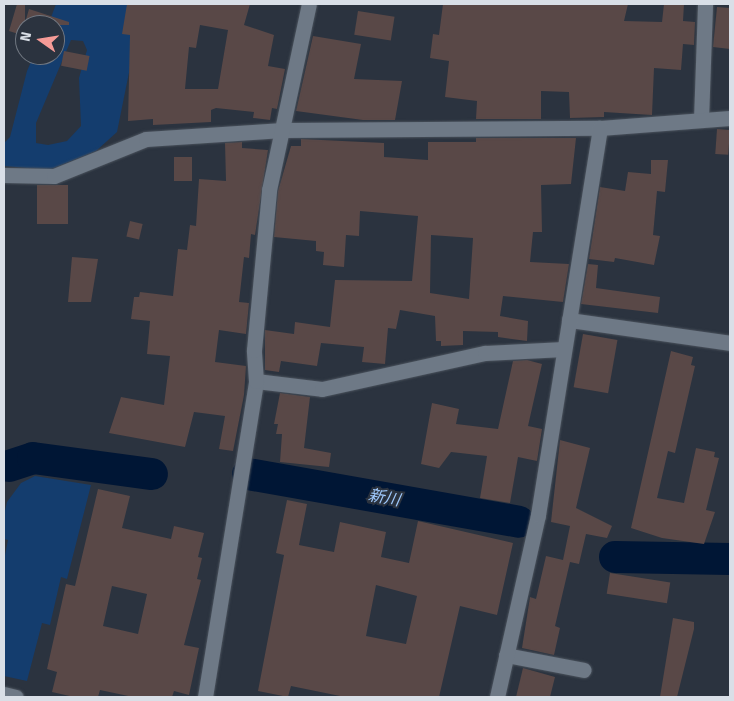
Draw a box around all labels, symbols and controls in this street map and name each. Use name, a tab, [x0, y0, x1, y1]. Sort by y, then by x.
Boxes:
north arrow	[15, 15, 65, 65]
text: N	[17, 30, 35, 43]
water label: 新川	[367, 486, 401, 510]

